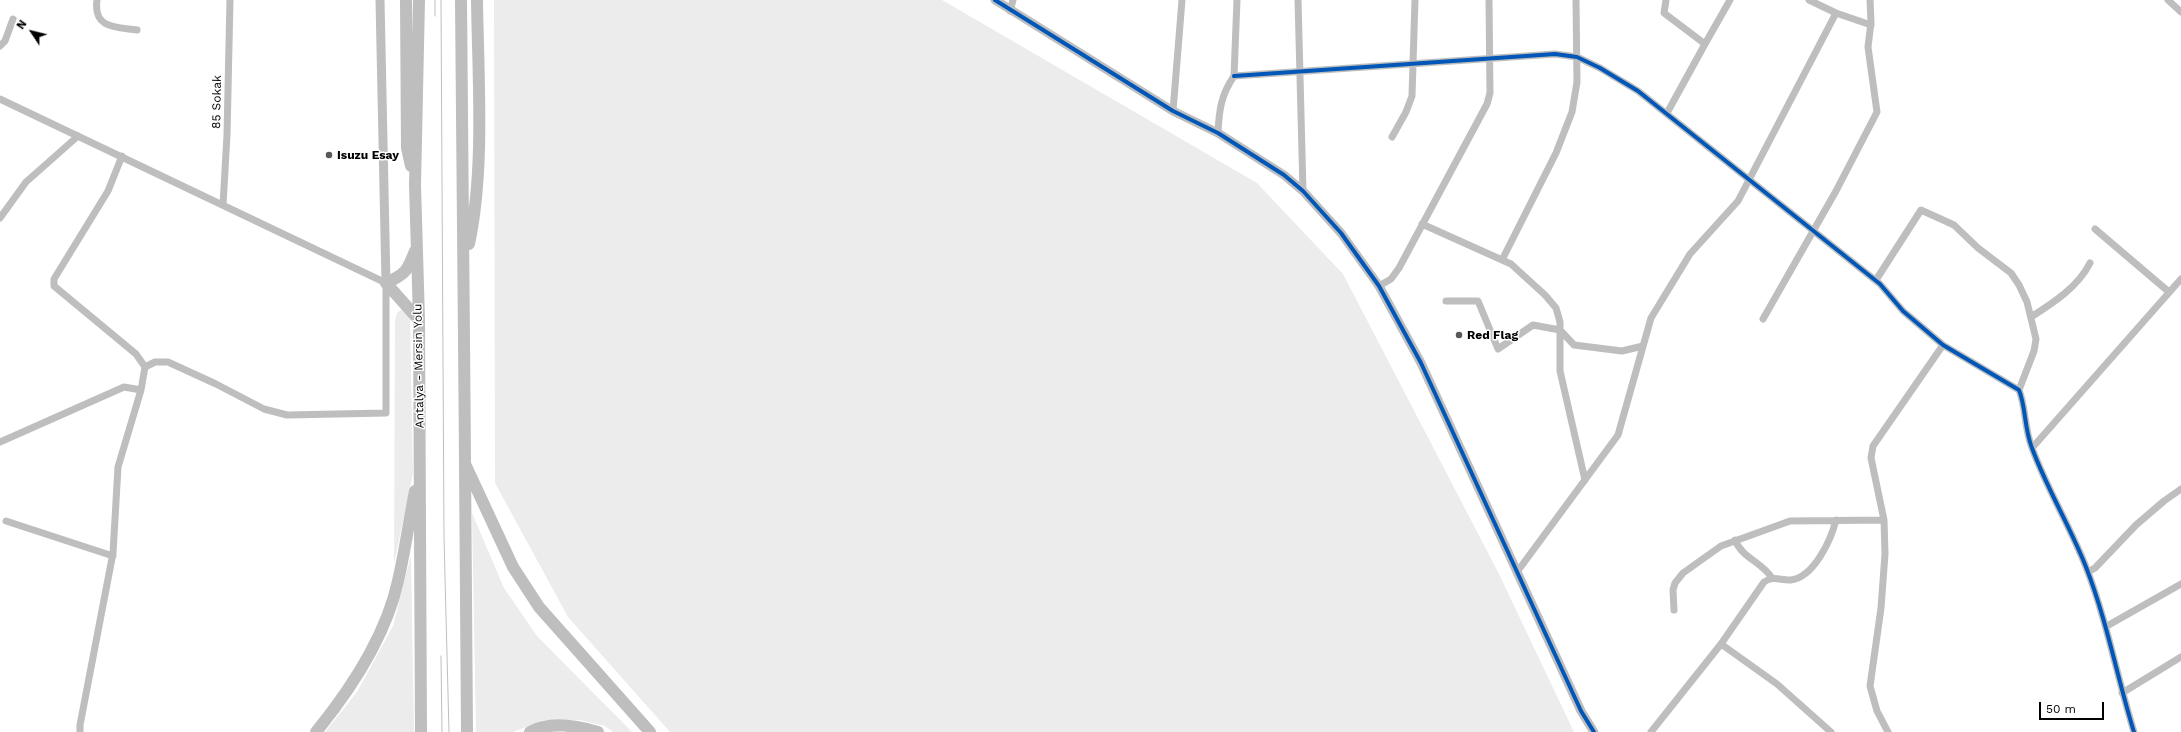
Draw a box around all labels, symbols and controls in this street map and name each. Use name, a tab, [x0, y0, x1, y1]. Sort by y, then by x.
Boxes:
north arrow	[12, 12, 52, 52]
text: N	[14, 18, 29, 32]
street label: 85 Sokak	[209, 75, 225, 129]
place label: Isuzu Esay	[337, 148, 399, 162]
marker: Isuzu Esay	[324, 150, 334, 160]
street label: Antalya - Mersin Yolu	[411, 304, 427, 428]
place label: Red Flag	[1467, 328, 1518, 342]
marker: Red Flag	[1454, 330, 1464, 340]
scale bar	[2041, 694, 2106, 720]
text: 50 m	[2046, 702, 2076, 716]

